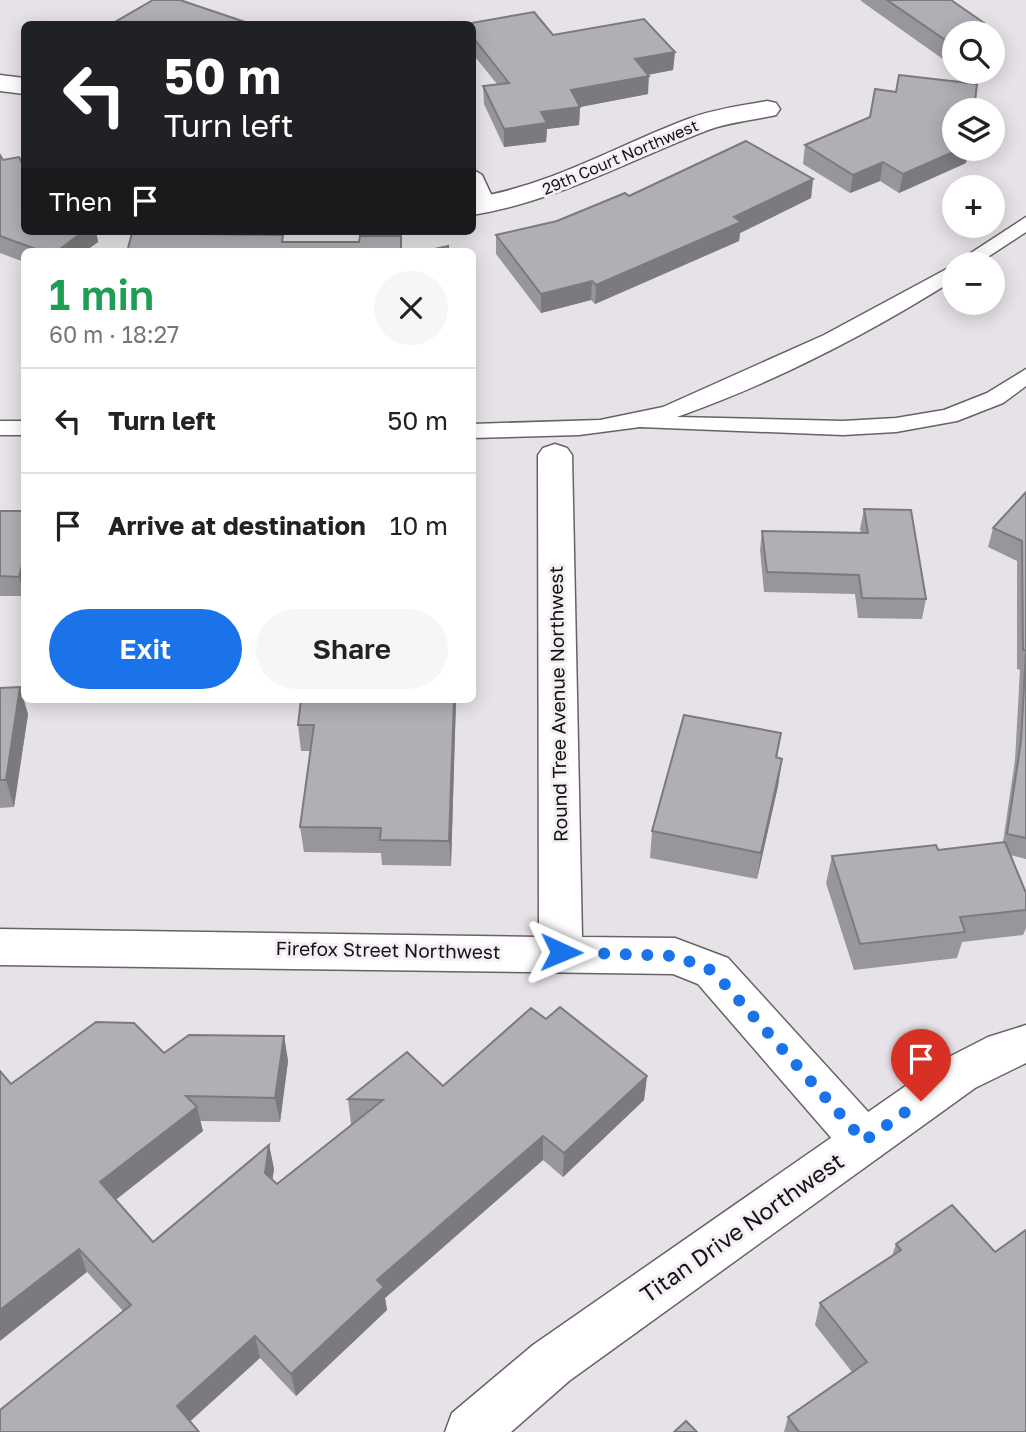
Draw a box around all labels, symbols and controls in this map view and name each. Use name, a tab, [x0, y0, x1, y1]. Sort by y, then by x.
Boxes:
map controls	[942, 21, 1005, 315]
button: search	[942, 21, 1005, 84]
text: 50 m	[164, 46, 281, 105]
icon: left	[49, 49, 140, 140]
button: layers	[942, 98, 1005, 161]
text: Turn left	[164, 106, 293, 144]
street label: 29th Court Northwest	[539, 115, 701, 199]
button: +	[942, 175, 1005, 238]
icon: arrive	[126, 182, 164, 220]
text: Then	[49, 186, 112, 217]
button: −	[942, 252, 1005, 315]
text: 1 min	[49, 269, 154, 319]
button: close	[374, 271, 448, 345]
text: 60 m · 18:27	[49, 320, 179, 348]
icon: left	[49, 402, 87, 440]
text: Turn left	[108, 405, 216, 436]
text: 50 m	[387, 405, 448, 436]
icon: arrive	[49, 507, 87, 545]
text: Arrive at destination	[108, 510, 366, 541]
text: 10 m	[390, 510, 448, 541]
street label: Round Tree Avenue Northwest	[544, 566, 571, 842]
button: Exit	[49, 609, 242, 689]
button: Share	[256, 609, 448, 689]
position arrow	[524, 915, 598, 989]
street label: Firefox Street Northwest	[275, 936, 501, 963]
pin	[891, 1029, 951, 1101]
icon: arrive	[902, 1040, 940, 1078]
street label: Titan Drive Northwest	[634, 1146, 849, 1308]

